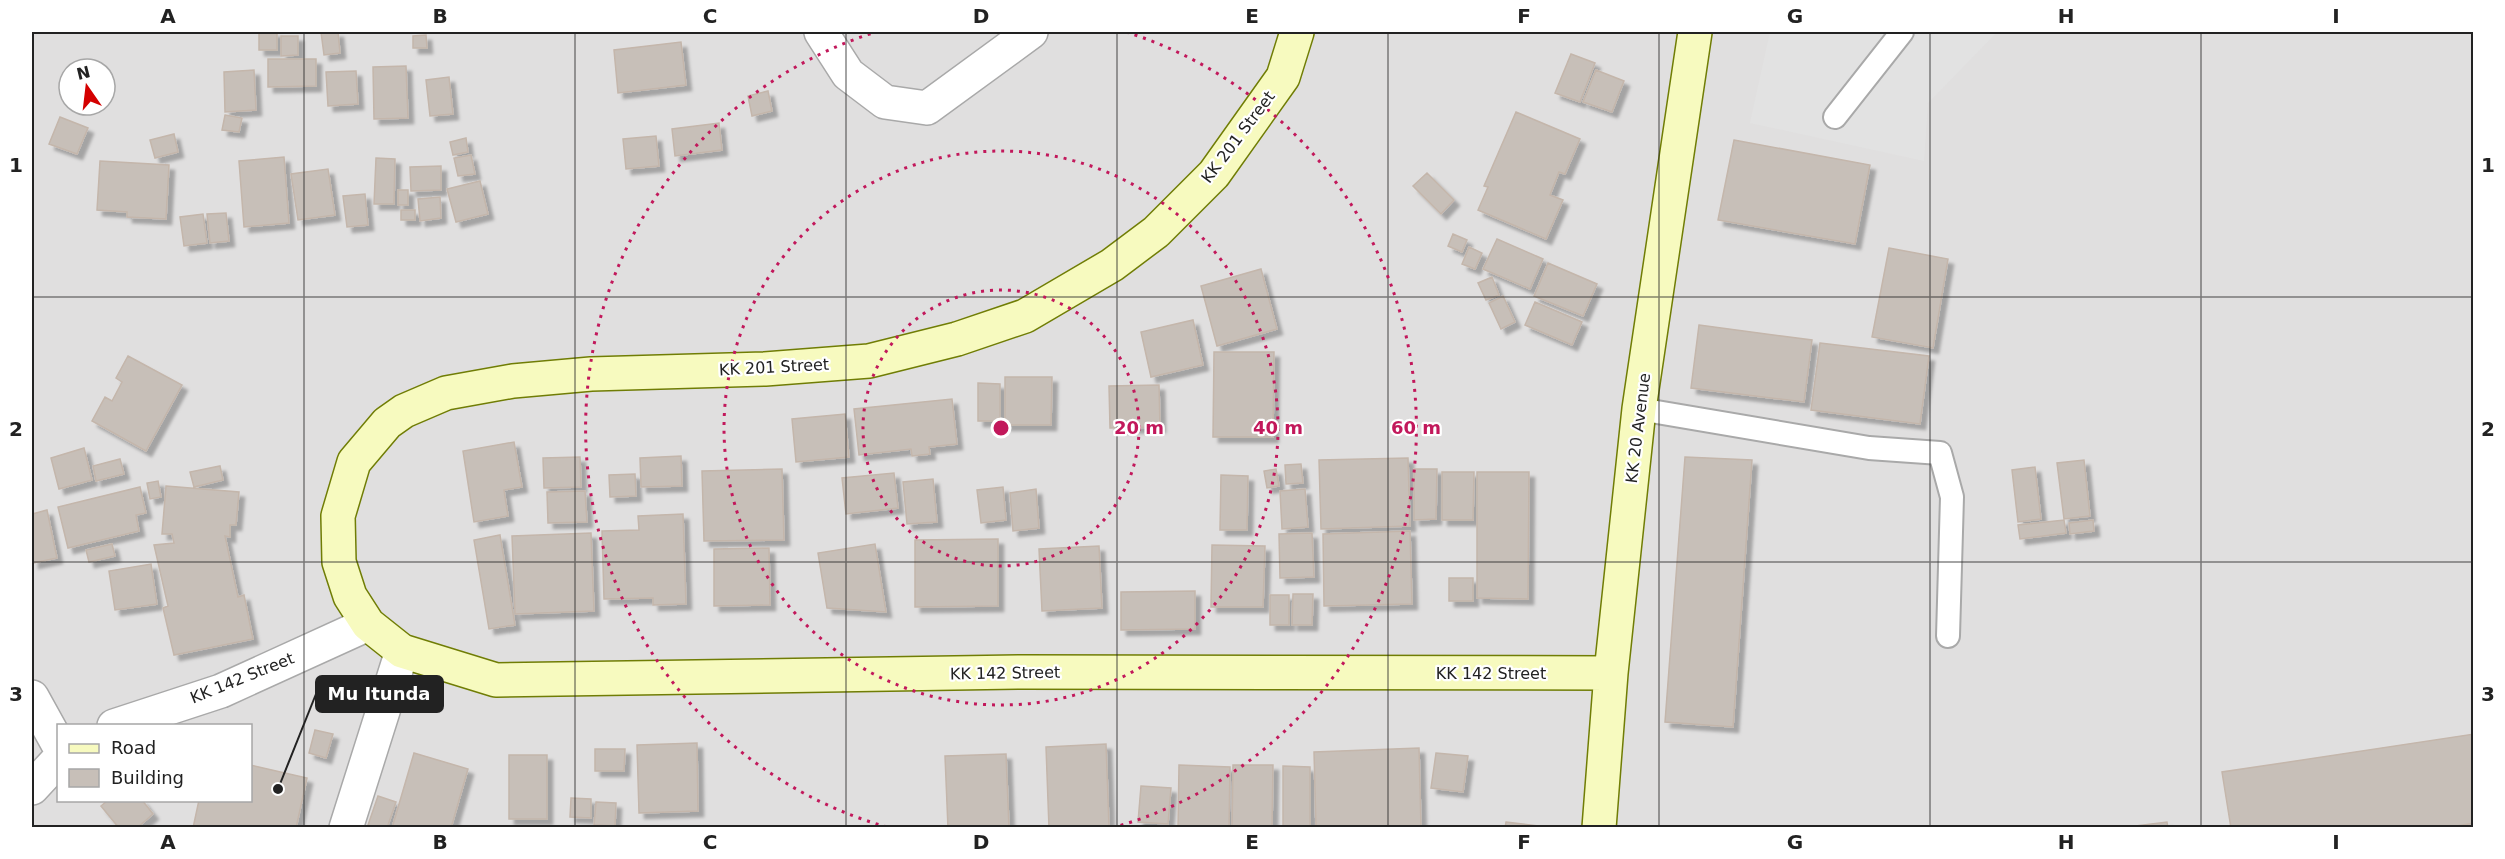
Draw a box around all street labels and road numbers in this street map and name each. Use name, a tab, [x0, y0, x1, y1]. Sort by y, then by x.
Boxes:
street label: KK 201 Street	[1197, 87, 1279, 187]
street label: KK 201 Street	[718, 355, 830, 379]
street label: KK 20 Avenue	[1622, 372, 1654, 484]
street label: KK 142 Street	[187, 649, 297, 707]
street label: KK 142 Street	[950, 663, 1060, 683]
street label: KK 142 Street	[1436, 664, 1546, 683]

